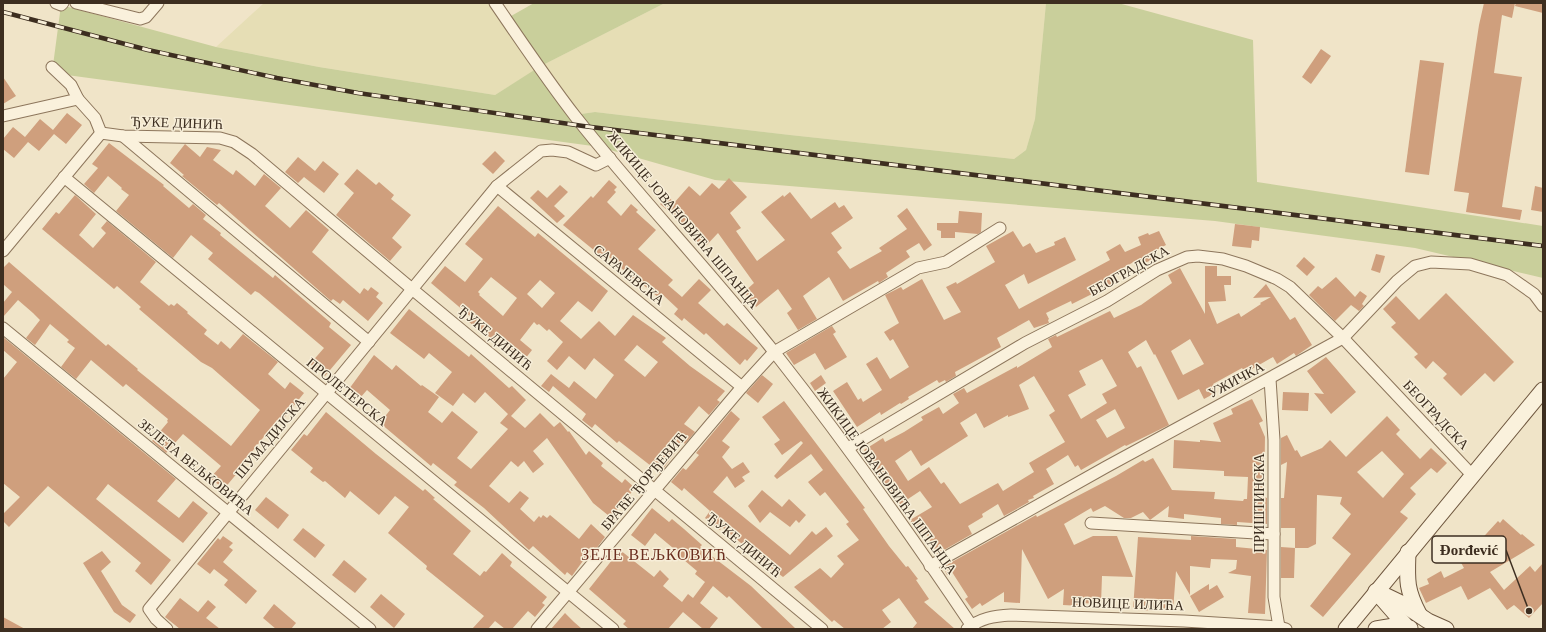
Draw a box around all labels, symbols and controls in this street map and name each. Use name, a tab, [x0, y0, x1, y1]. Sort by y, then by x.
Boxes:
street label: ЂУКЕ ДИНИЋ	[131, 114, 224, 132]
street label: ЖИКИЦЕ ЈОВАНОВИЋА ШПАНЦА	[604, 128, 762, 312]
street label: САРАЈЕВСКА	[590, 242, 668, 309]
street label: БЕОГРАДСКА	[1086, 242, 1172, 299]
street label: ЂУКЕ ДИНИЋ	[455, 303, 536, 374]
street label: ПРОЛЕТЕРСКА	[304, 355, 391, 430]
street label: УЖИЧКА	[1205, 359, 1267, 401]
street label: БЕОГРАДСКА	[1400, 377, 1473, 453]
street label: ЖИКИЦЕ ЈОВАНОВИЋА ШПАНЦА	[814, 385, 960, 578]
street label: ШУМАДИЈСКА	[232, 394, 309, 481]
street label: ЗЕЛЕТА ВЕЉКОВИЋА	[135, 416, 257, 519]
street label: БРАЋЕ ЂОРЂЕВИЋ	[598, 428, 690, 533]
street label: ПРИШТИНСКА	[1252, 452, 1267, 553]
street label: ЂУКЕ ДИНИЋ	[704, 510, 785, 581]
callout: Đorđević	[1432, 536, 1506, 563]
text: Đorđević	[1440, 542, 1498, 558]
district label: ЗЕЛЕ ВЕЉКОВИЋ	[581, 546, 727, 563]
street label: НОВИЦЕ ИЛИЋА	[1072, 595, 1185, 613]

